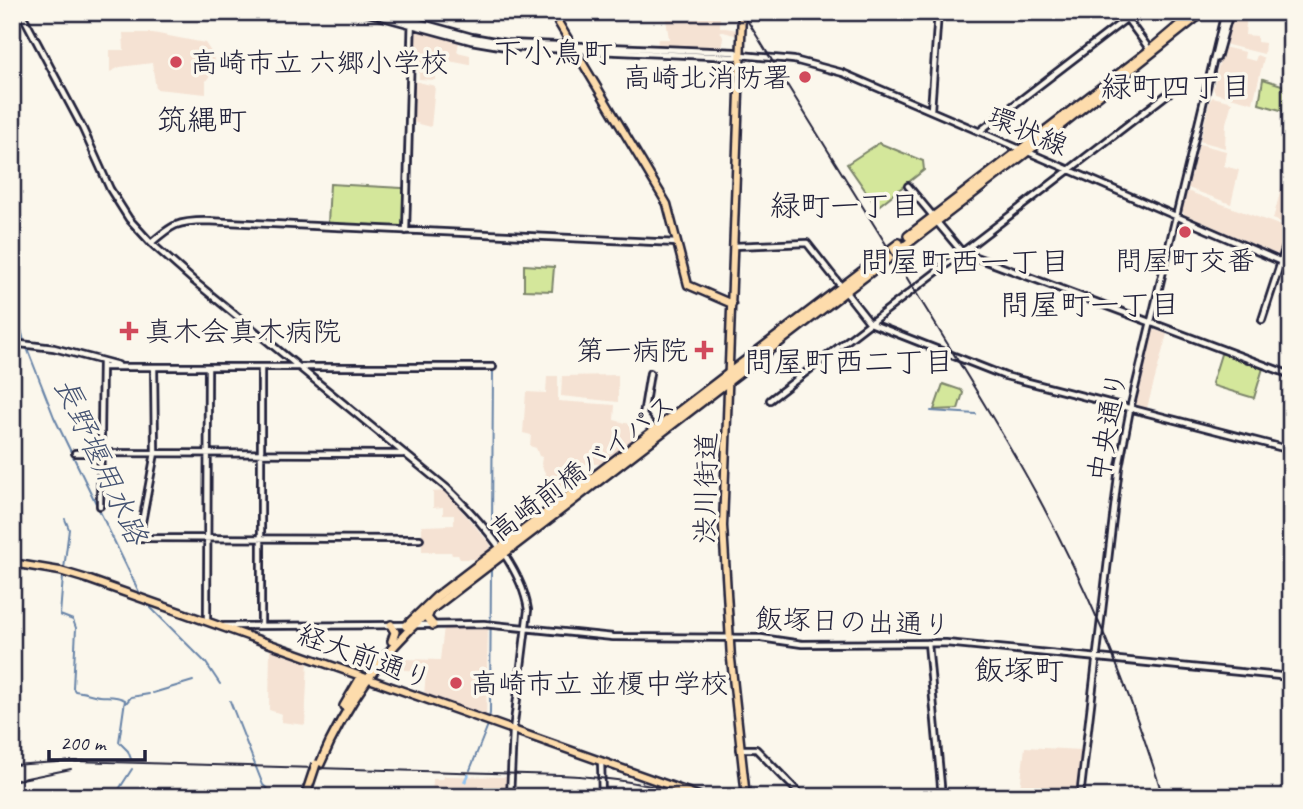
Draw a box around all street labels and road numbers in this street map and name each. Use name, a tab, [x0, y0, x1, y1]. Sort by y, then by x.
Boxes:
street label: 環状線	[982, 98, 1073, 163]
street label: 中央通り	[1081, 368, 1134, 484]
street label: 高崎前橋バイパス	[483, 386, 682, 549]
street label: 渋川街道	[687, 432, 724, 544]
street label: 飯塚日の出通り	[754, 601, 952, 642]
street label: 経大前通り	[293, 616, 437, 697]

